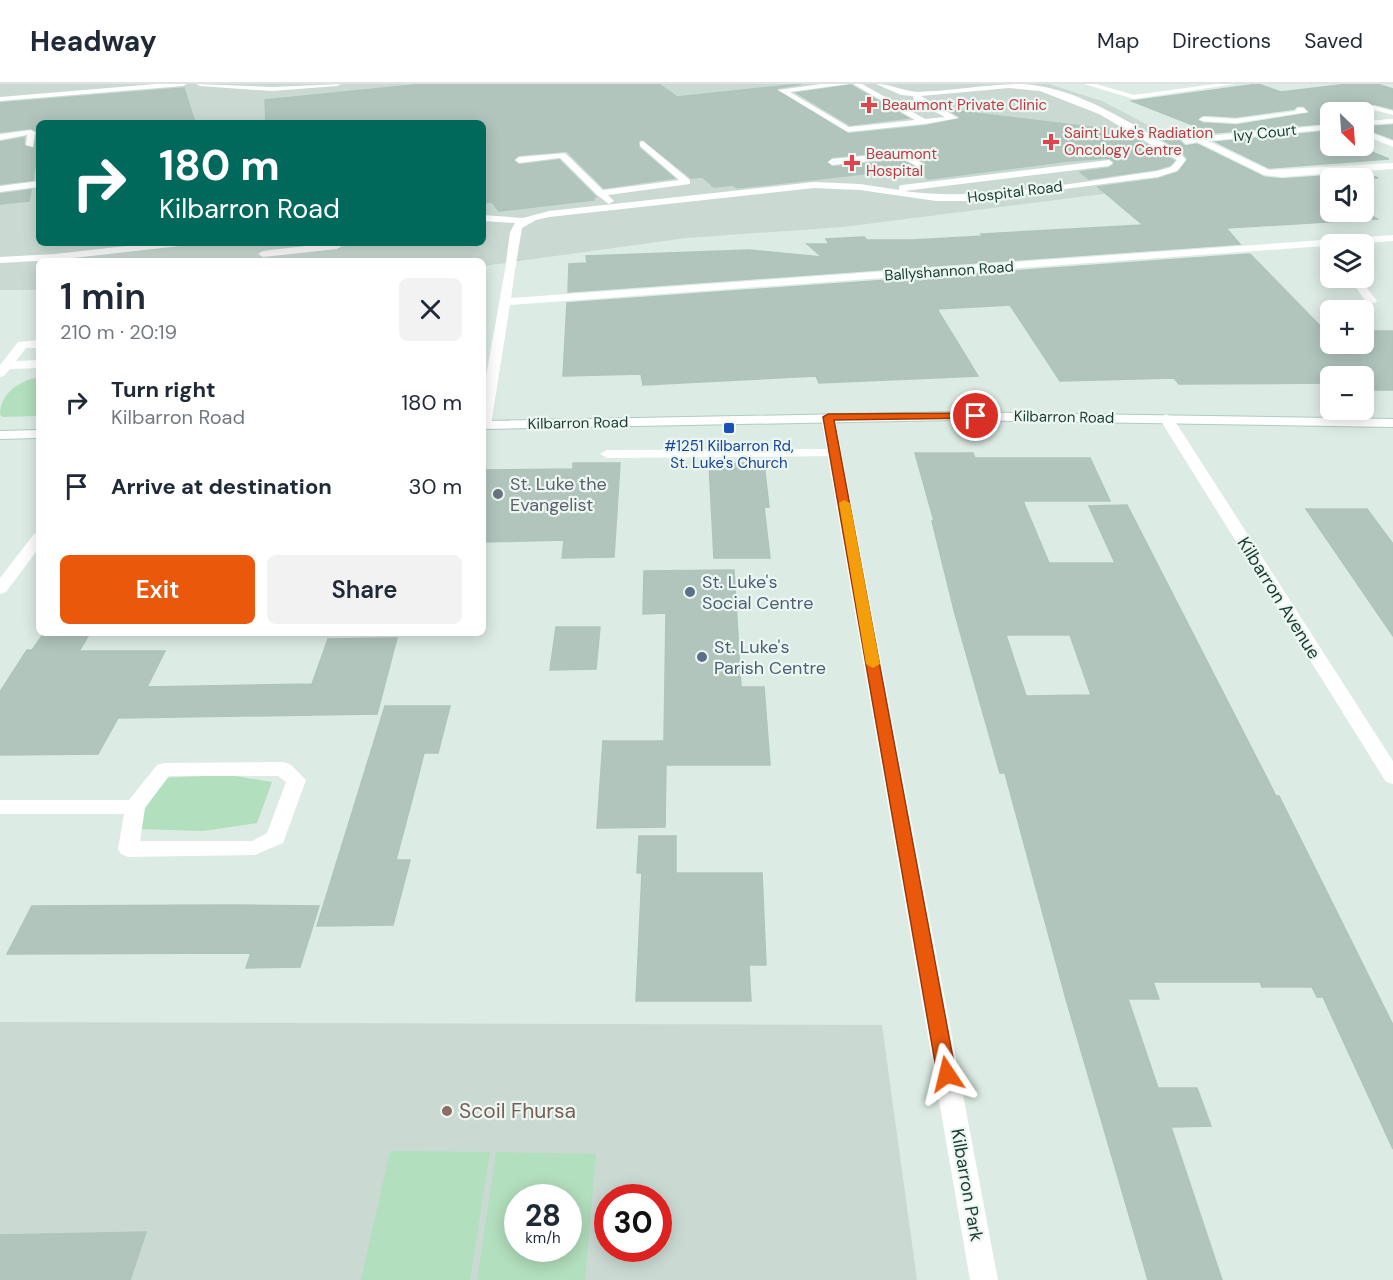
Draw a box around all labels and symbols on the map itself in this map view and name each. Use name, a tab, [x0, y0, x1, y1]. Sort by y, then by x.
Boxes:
place label: Beaumont Private Clinic	[882, 95, 1047, 115]
marker: Beaumont Private Clinic	[860, 96, 878, 114]
north arrow	[1320, 102, 1374, 156]
street label: Ivy Court	[1232, 120, 1298, 146]
place label: Saint Luke's Radiation Oncology Centre	[1064, 123, 1213, 160]
marker: Saint Luke's Radiation Oncology Centre	[1042, 133, 1060, 151]
place label: Beaumont Hospital	[866, 144, 937, 181]
marker: Beaumont Hospital	[843, 154, 861, 172]
street label: Hospital Road	[966, 176, 1064, 208]
street label: Ballyshannon Road	[884, 256, 1014, 286]
pin	[950, 390, 1001, 441]
street label: Kilbarron Road	[1014, 406, 1114, 428]
street label: Kilbarron Road	[528, 412, 628, 434]
marker: #1251 Kilbarron Rd, St. Luke's Church	[722, 421, 736, 435]
place label: #1251 Kilbarron Rd, St. Luke's Church	[664, 436, 794, 473]
place label: St. Luke the Evangelist	[510, 472, 607, 517]
marker: St. Luke the Evangelist	[491, 487, 505, 501]
street label: Kilbarron Avenue	[1232, 532, 1326, 664]
place label: St. Luke's Social Centre	[702, 570, 813, 615]
marker: St. Luke's Social Centre	[683, 585, 697, 599]
place label: St. Luke's Parish Centre	[714, 635, 826, 680]
marker: St. Luke's Parish Centre	[695, 650, 709, 664]
position arrow	[915, 1042, 979, 1106]
place label: Scoil Fhursa	[459, 1097, 576, 1125]
marker: Scoil Fhursa	[440, 1104, 454, 1118]
street label: Kilbarron Park	[945, 1127, 989, 1243]
speed limit sign: 30	[594, 1184, 672, 1262]

